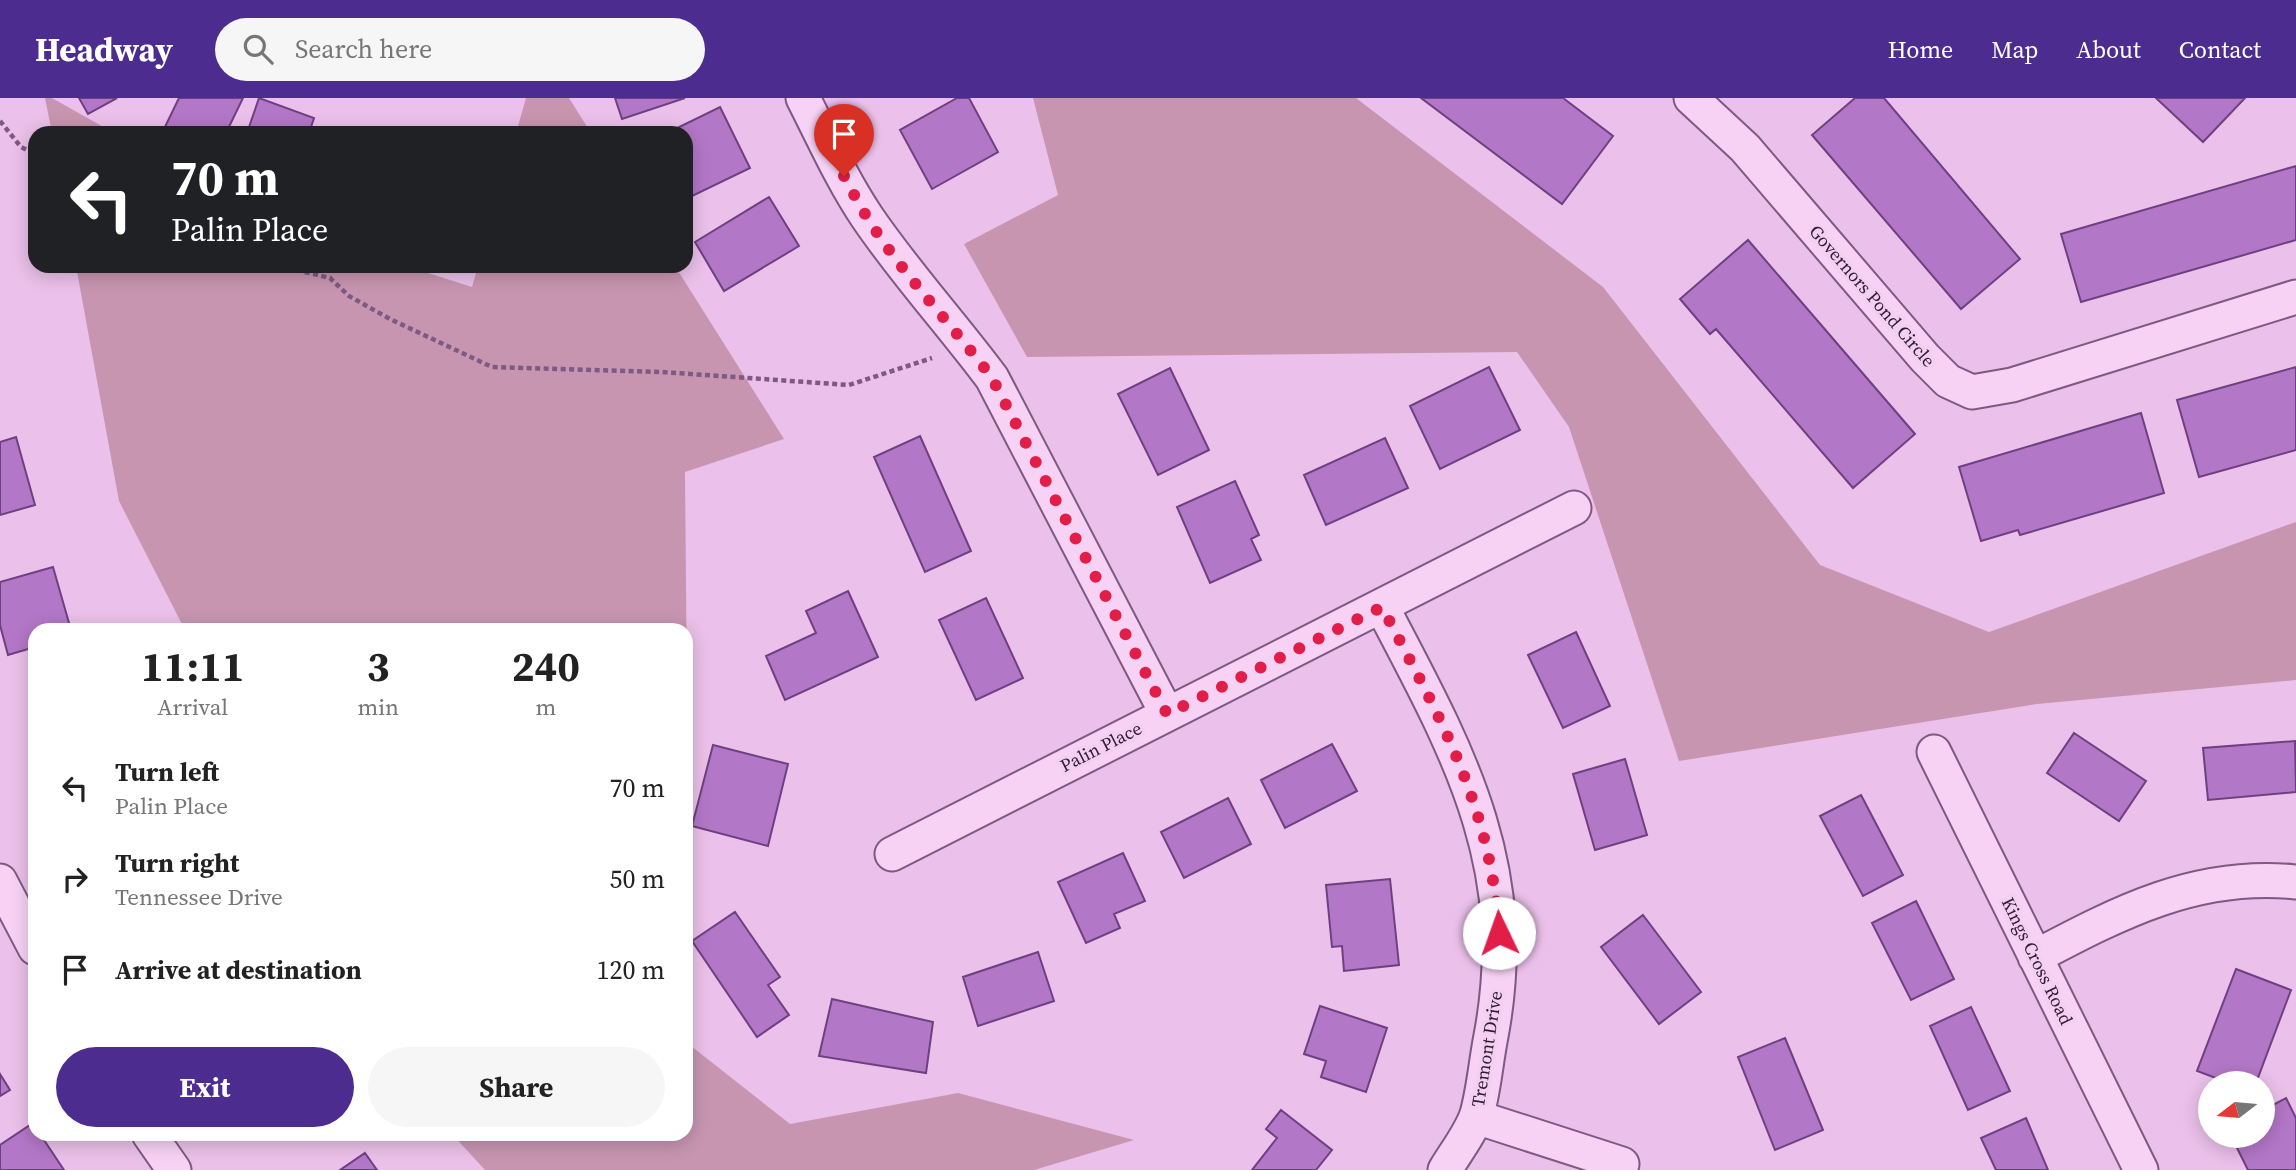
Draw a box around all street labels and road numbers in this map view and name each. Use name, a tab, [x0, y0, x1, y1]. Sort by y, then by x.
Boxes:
street label: Governors Pond Circle	[1804, 219, 1941, 372]
street label: Palin Place	[1056, 715, 1146, 778]
street label: Kings Cross Road	[1996, 893, 2079, 1029]
street label: Tremont Drive	[1465, 989, 1508, 1109]

